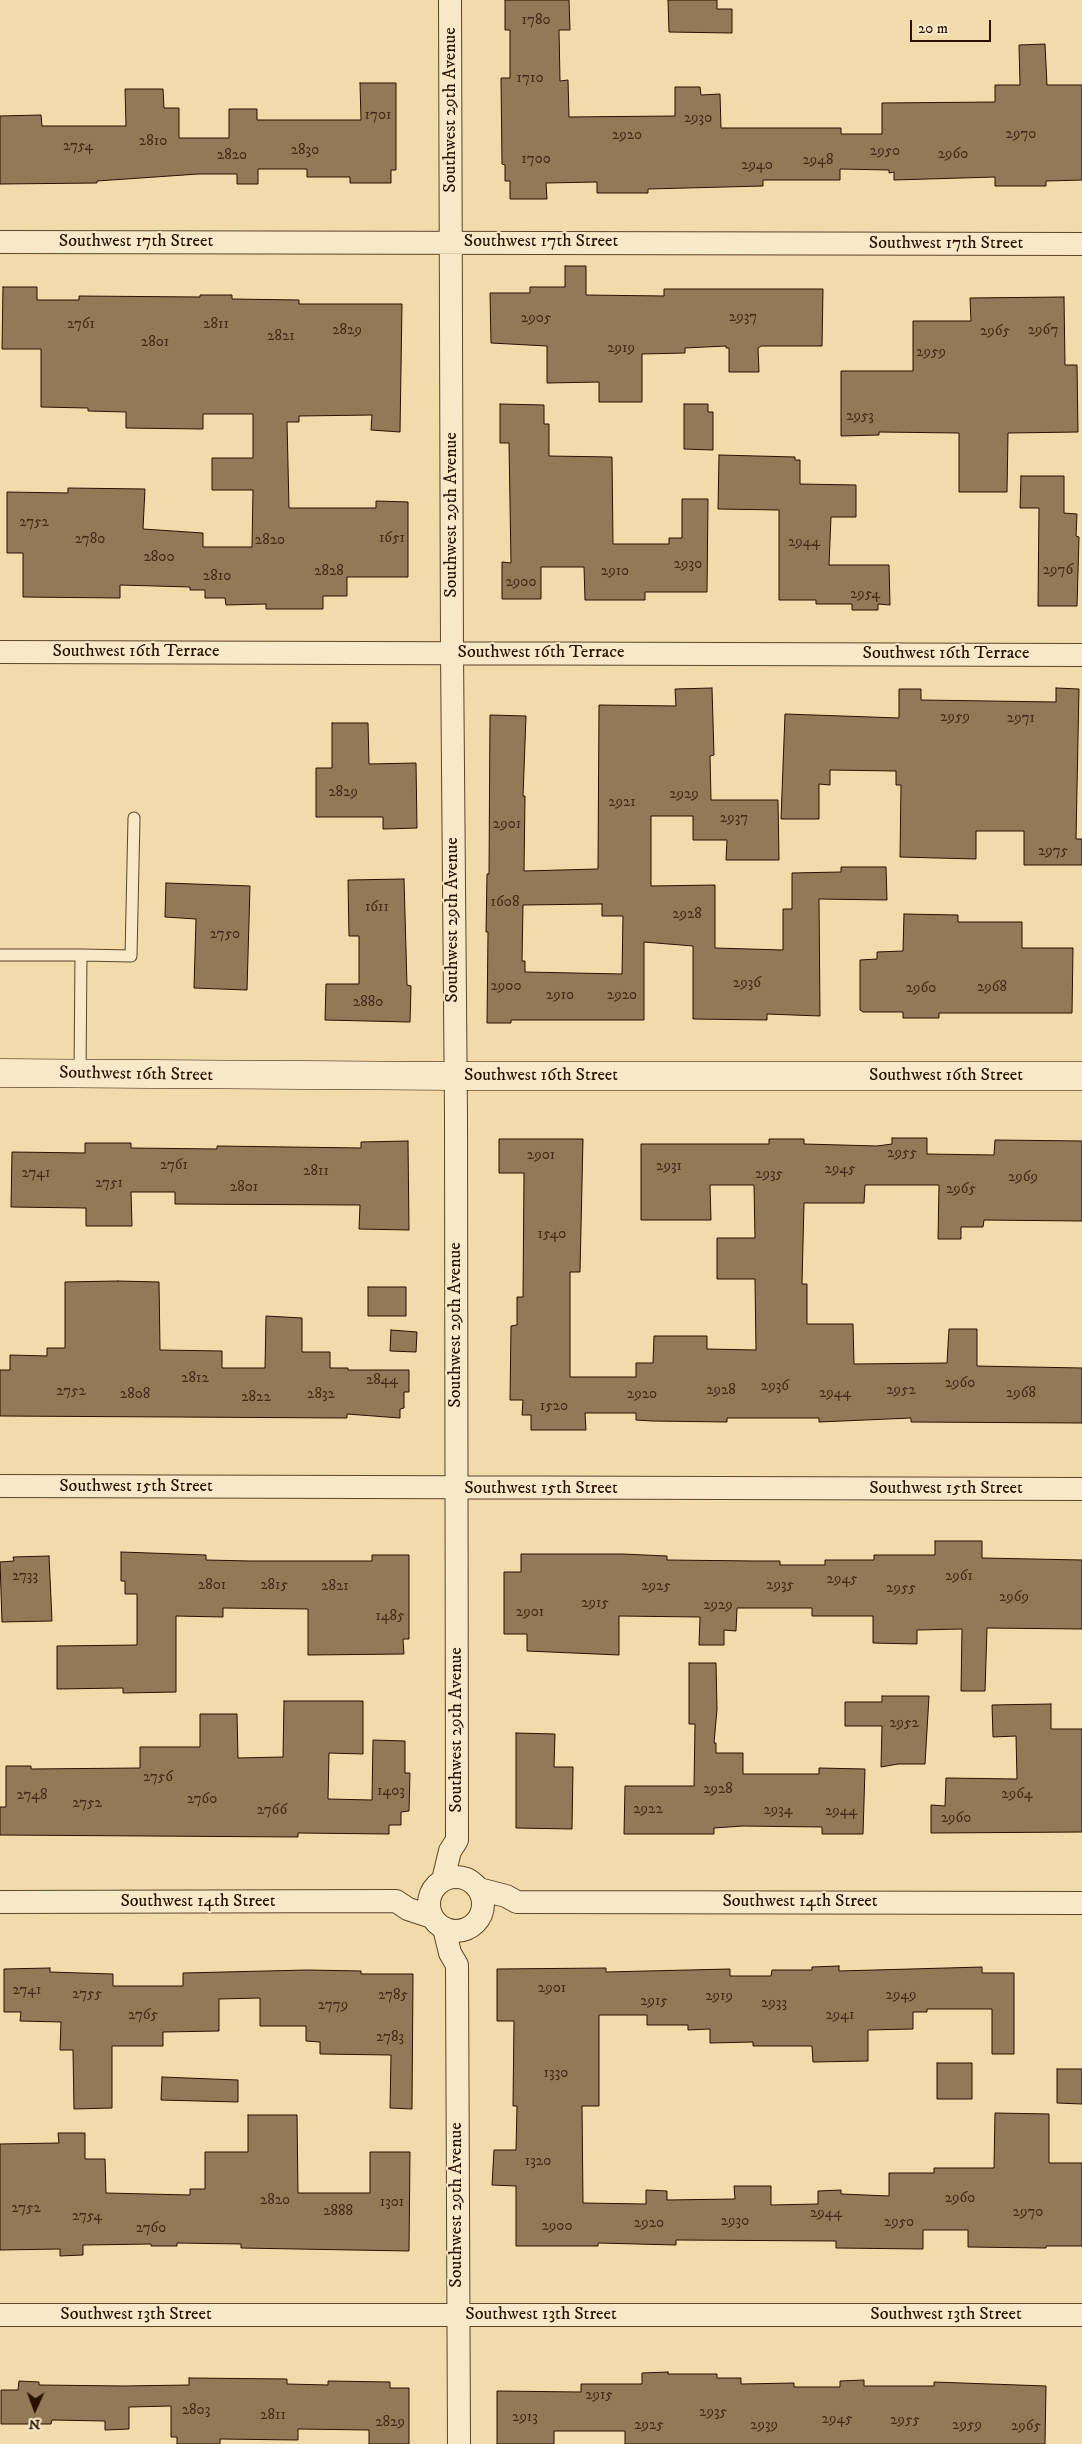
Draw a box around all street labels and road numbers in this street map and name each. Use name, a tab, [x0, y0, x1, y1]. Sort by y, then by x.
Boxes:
street label: Southwest 29th Avenue	[440, 27, 462, 193]
street label: Southwest 17th Street	[59, 231, 213, 253]
street label: Southwest 17th Street	[464, 231, 618, 253]
street label: Southwest 17th Street	[869, 233, 1023, 255]
street label: Southwest 29th Avenue	[441, 432, 463, 598]
street label: Southwest 16th Terrace	[52, 641, 220, 663]
street label: Southwest 16th Terrace	[457, 642, 625, 664]
street label: Southwest 16th Terrace	[862, 643, 1030, 665]
street label: Southwest 29th Avenue	[442, 837, 464, 1003]
street label: Southwest 16th Street	[59, 1063, 213, 1087]
street label: Southwest 16th Street	[464, 1065, 618, 1087]
street label: Southwest 16th Street	[869, 1065, 1023, 1087]
street label: Southwest 29th Avenue	[445, 1242, 467, 1408]
street label: Southwest 15th Street	[59, 1476, 213, 1498]
street label: Southwest 15th Street	[464, 1478, 618, 1500]
street label: Southwest 15th Street	[869, 1478, 1023, 1500]
street label: Southwest 29th Avenue	[446, 1647, 468, 1813]
street label: Southwest 14th Street	[120, 1891, 276, 1913]
street label: Southwest 14th Street	[722, 1891, 878, 1913]
street label: Southwest 29th Avenue	[446, 2122, 468, 2288]
street label: Southwest 13th Street	[60, 2304, 212, 2326]
street label: Southwest 13th Street	[465, 2304, 617, 2326]
street label: Southwest 13th Street	[870, 2304, 1022, 2326]

